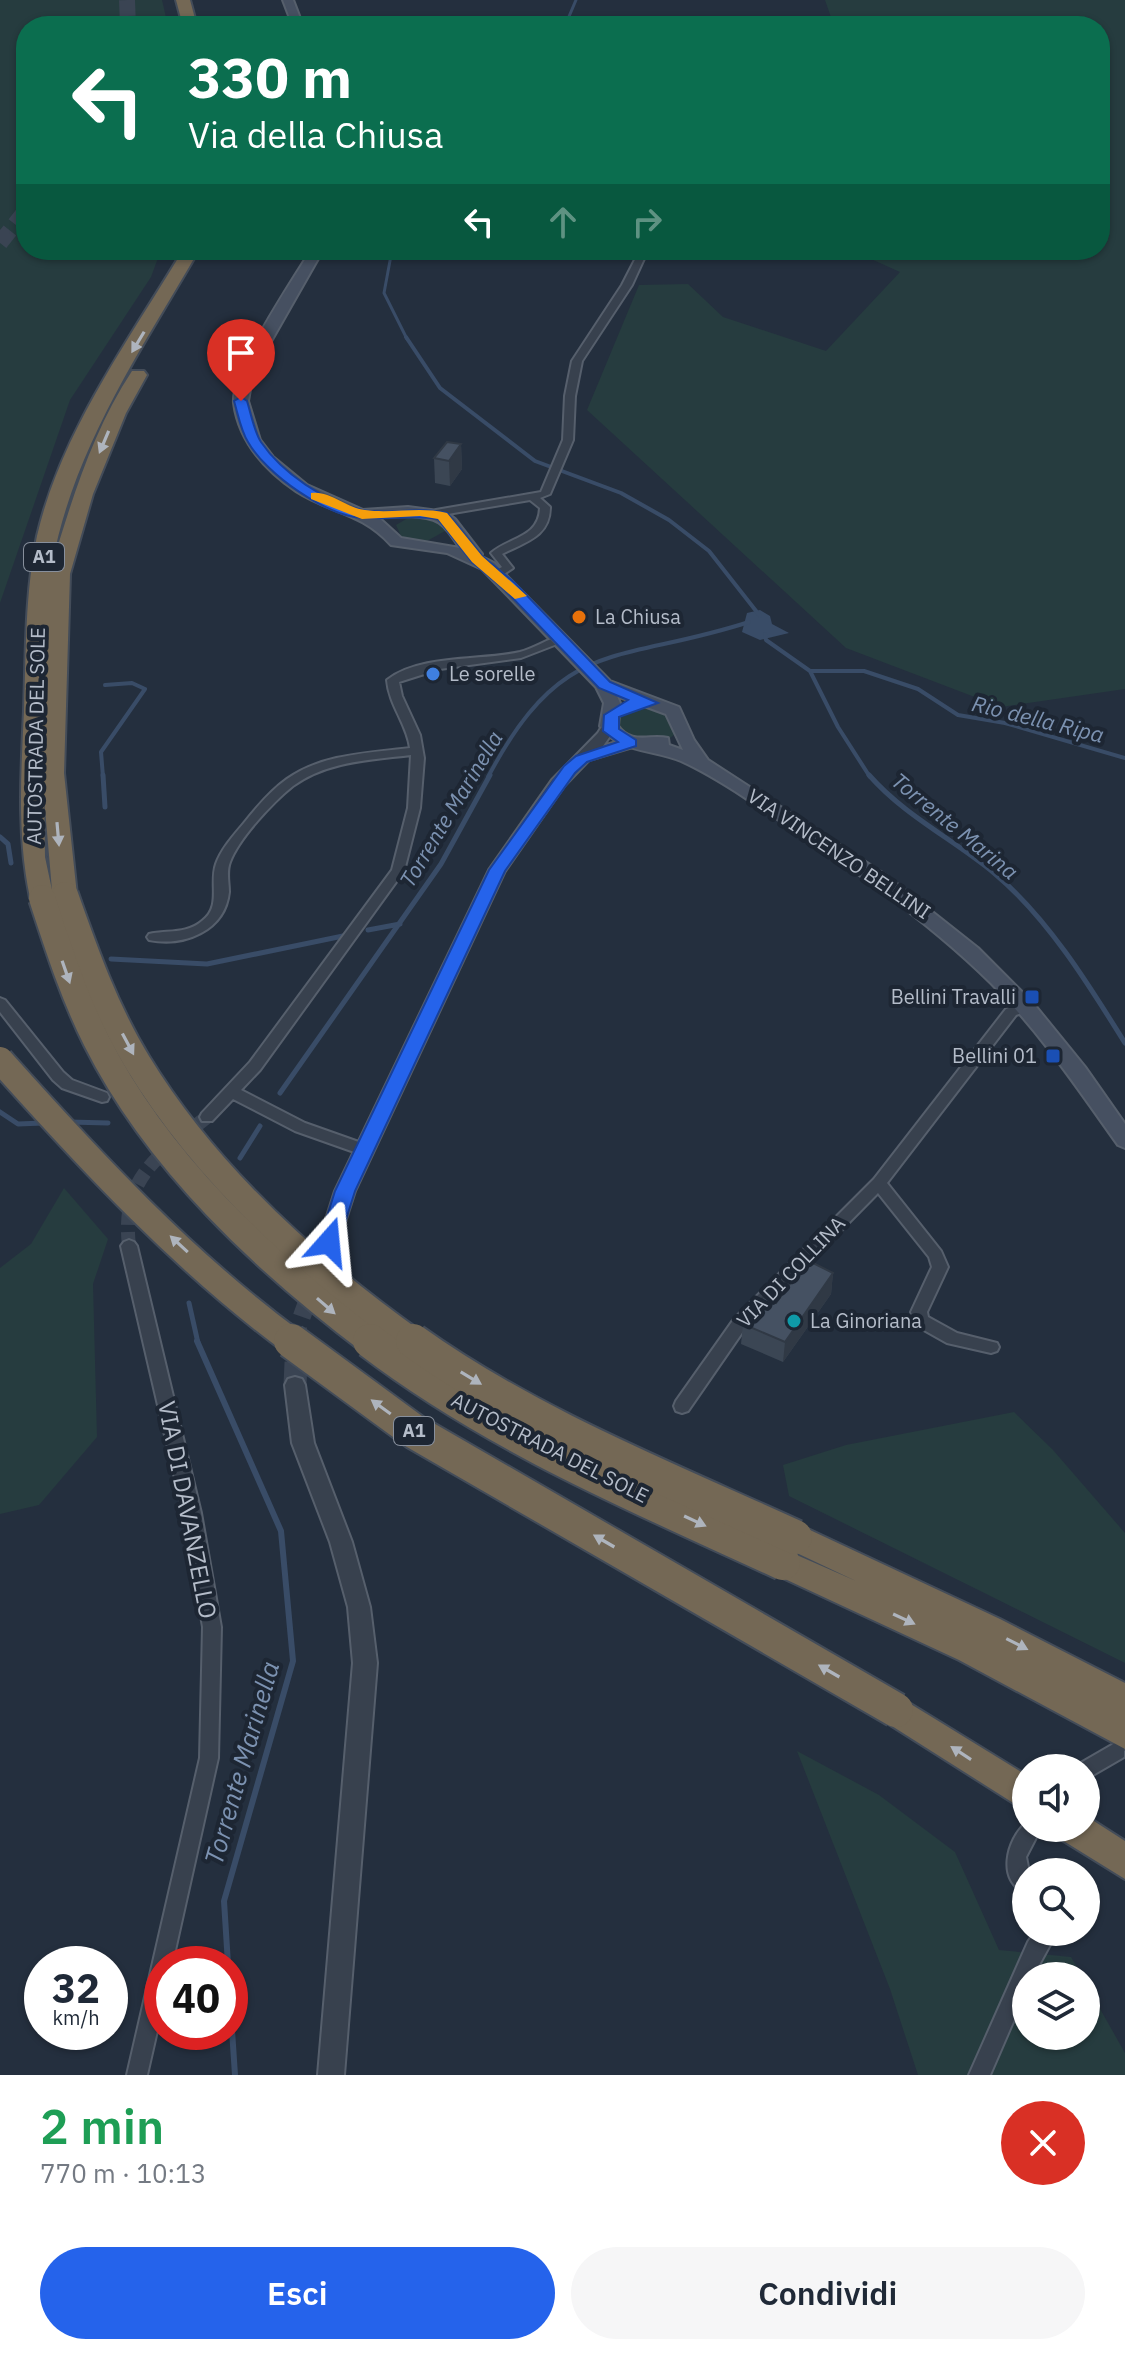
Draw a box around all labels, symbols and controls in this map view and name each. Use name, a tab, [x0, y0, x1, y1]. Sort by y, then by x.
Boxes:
text: 330 m	[188, 41, 352, 113]
icon: left	[56, 48, 160, 152]
text: Via della Chiusa	[188, 111, 443, 158]
icon: left	[457, 200, 501, 244]
icon: ahead	[541, 200, 585, 244]
icon: right	[625, 200, 669, 244]
pin	[207, 319, 275, 401]
one-way arrow	[131, 331, 145, 353]
icon: arrive	[219, 331, 263, 375]
one-way arrow	[98, 430, 111, 454]
road number: A1	[24, 543, 64, 571]
place label: La Chiusa	[595, 603, 681, 630]
marker: La Chiusa	[570, 608, 588, 626]
street label: AUTOSTRADA DEL SOLE	[20, 627, 51, 845]
place label: Le sorelle	[449, 660, 535, 687]
marker: Le sorelle	[424, 665, 442, 683]
water label: Rio della Ripa	[969, 688, 1107, 749]
water label: Torrente Marinella	[392, 725, 509, 892]
water label: Torrente Marina	[886, 766, 1025, 886]
street label: VIA VINCENZO BELLINI	[742, 782, 936, 925]
one-way arrow	[52, 822, 65, 847]
one-way arrow	[61, 960, 73, 984]
place label: Bellini Travalli	[891, 983, 1016, 1010]
marker: Bellini Travalli	[1023, 988, 1041, 1006]
one-way arrow	[122, 1032, 135, 1055]
place label: Bellini 01	[952, 1042, 1037, 1069]
marker: Bellini 01	[1044, 1047, 1062, 1065]
position arrow	[287, 1200, 371, 1284]
street label: VIA DI COLLINA	[731, 1210, 851, 1333]
one-way arrow	[169, 1236, 188, 1254]
one-way arrow	[316, 1297, 336, 1314]
place label: La Ginoriana	[810, 1307, 922, 1334]
marker: La Ginoriana	[785, 1312, 803, 1330]
one-way arrow	[460, 1371, 482, 1385]
street label: AUTOSTRADA DEL SOLE	[447, 1386, 653, 1509]
street label: VIA DI DAVANZELLO	[151, 1398, 225, 1621]
one-way arrow	[370, 1399, 392, 1415]
road number: A1	[394, 1417, 434, 1445]
one-way arrow	[683, 1514, 706, 1528]
one-way arrow	[593, 1534, 615, 1548]
one-way arrow	[893, 1612, 916, 1626]
one-way arrow	[1005, 1637, 1028, 1650]
water label: Torrente Marinella	[196, 1657, 286, 1868]
one-way arrow	[818, 1664, 840, 1678]
one-way arrow	[950, 1746, 972, 1760]
map controls	[1012, 1754, 1100, 2050]
button: sound	[1012, 1754, 1100, 1842]
button: search	[1012, 1858, 1100, 1946]
speed limit sign: 40	[144, 1946, 248, 2050]
text: 32	[52, 1962, 100, 2014]
button: layers	[1012, 1962, 1100, 2050]
text: km/h	[52, 2004, 100, 2031]
text: 2 min	[40, 2095, 164, 2157]
button: close	[1001, 2101, 1085, 2185]
text: 770 m · 10:13	[40, 2156, 206, 2190]
button: Esci	[40, 2247, 555, 2339]
button: Condividi	[571, 2247, 1085, 2339]

